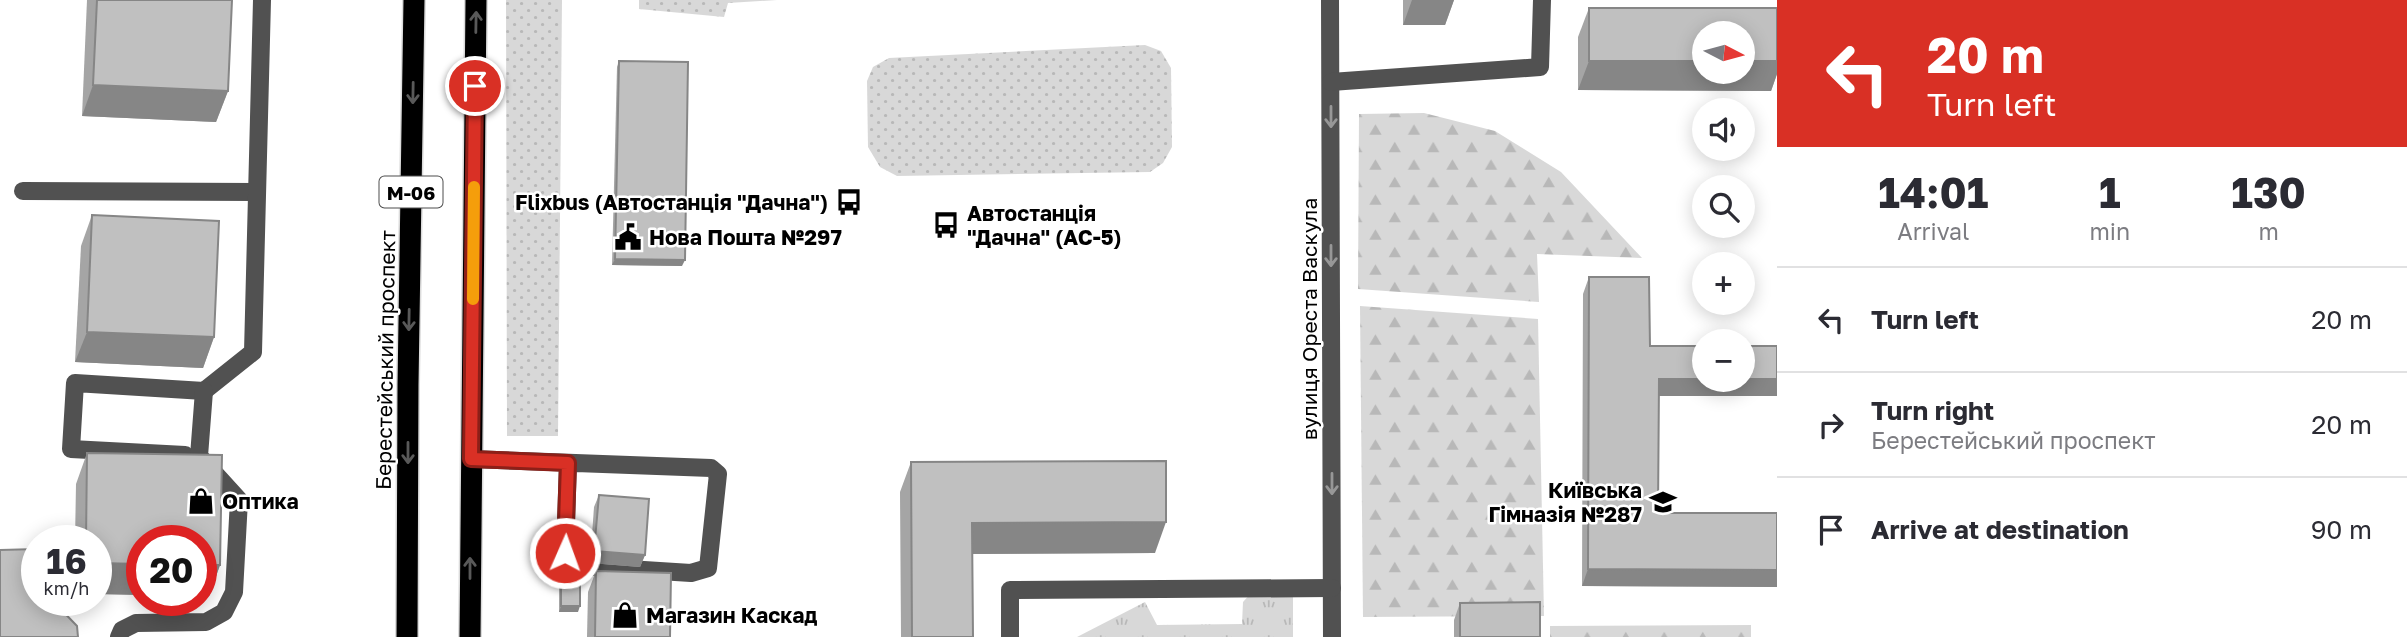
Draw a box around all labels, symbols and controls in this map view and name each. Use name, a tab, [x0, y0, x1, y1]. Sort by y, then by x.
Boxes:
one-way arrow	[469, 10, 482, 33]
north arrow	[1692, 21, 1755, 84]
map controls	[1692, 21, 1755, 392]
text: 20 m	[1927, 25, 2044, 84]
icon: left	[1812, 28, 1903, 119]
pin	[445, 56, 505, 116]
icon: arrive	[456, 67, 494, 105]
one-way arrow	[406, 81, 420, 104]
text: Turn left	[1927, 85, 2056, 123]
button: sound	[1692, 98, 1755, 161]
one-way arrow	[1324, 105, 1338, 128]
text: 14:01	[1878, 167, 1988, 217]
text: 1	[2099, 167, 2121, 217]
text: 130	[2231, 167, 2306, 217]
button: search	[1692, 175, 1755, 238]
road number: М-06	[380, 176, 442, 208]
bus stop icon: Flixbus (Автостанція "Дачна")	[834, 187, 864, 217]
place label: Flixbus (Автостанція "Дачна")	[515, 189, 828, 215]
street label: вулиця Ореста Васкула	[1296, 198, 1322, 440]
place label: Автостанція "Дачна" (АС-5)	[967, 200, 1121, 250]
bus stop icon: Автостанція "Дачна" (АС-5)	[931, 210, 961, 240]
text: Arrival	[1897, 217, 1969, 245]
text: min	[2090, 217, 2130, 245]
text: m	[2258, 217, 2279, 245]
public building icon: Нова Пошта №297	[613, 222, 643, 252]
place label: Нова Пошта №297	[649, 224, 842, 250]
street label: Берестейський проспект	[370, 230, 400, 490]
one-way arrow	[1324, 244, 1338, 267]
button: +	[1692, 252, 1755, 315]
icon: left	[1812, 301, 1850, 339]
text: Turn left	[1871, 304, 1979, 335]
text: 20 m	[2311, 304, 2372, 335]
one-way arrow	[402, 308, 416, 331]
button: −	[1692, 329, 1755, 392]
text: Turn right	[1871, 395, 1994, 426]
icon: right	[1812, 406, 1850, 444]
text: 20 m	[2311, 409, 2372, 440]
text: Берестейський проспект	[1871, 426, 2156, 454]
one-way arrow	[401, 441, 415, 464]
one-way arrow	[1325, 472, 1339, 495]
place label: Київська Гімназія №287	[1488, 477, 1642, 527]
shop icon: Оптика	[186, 486, 216, 516]
school or university icon: Київська Гімназія №287	[1648, 487, 1678, 517]
place label: Оптика	[222, 488, 299, 514]
icon: arrive	[1812, 511, 1850, 549]
text: Arrive at destination	[1871, 514, 2129, 545]
text: 90 m	[2311, 514, 2372, 545]
position arrow	[528, 516, 602, 590]
speed limit sign: 20	[126, 525, 217, 616]
text: 16	[46, 540, 87, 582]
one-way arrow	[463, 556, 477, 579]
text: km/h	[44, 577, 89, 599]
shop icon: Магазин Каскад	[610, 600, 640, 630]
place label: Магазин Каскад	[646, 602, 817, 628]

